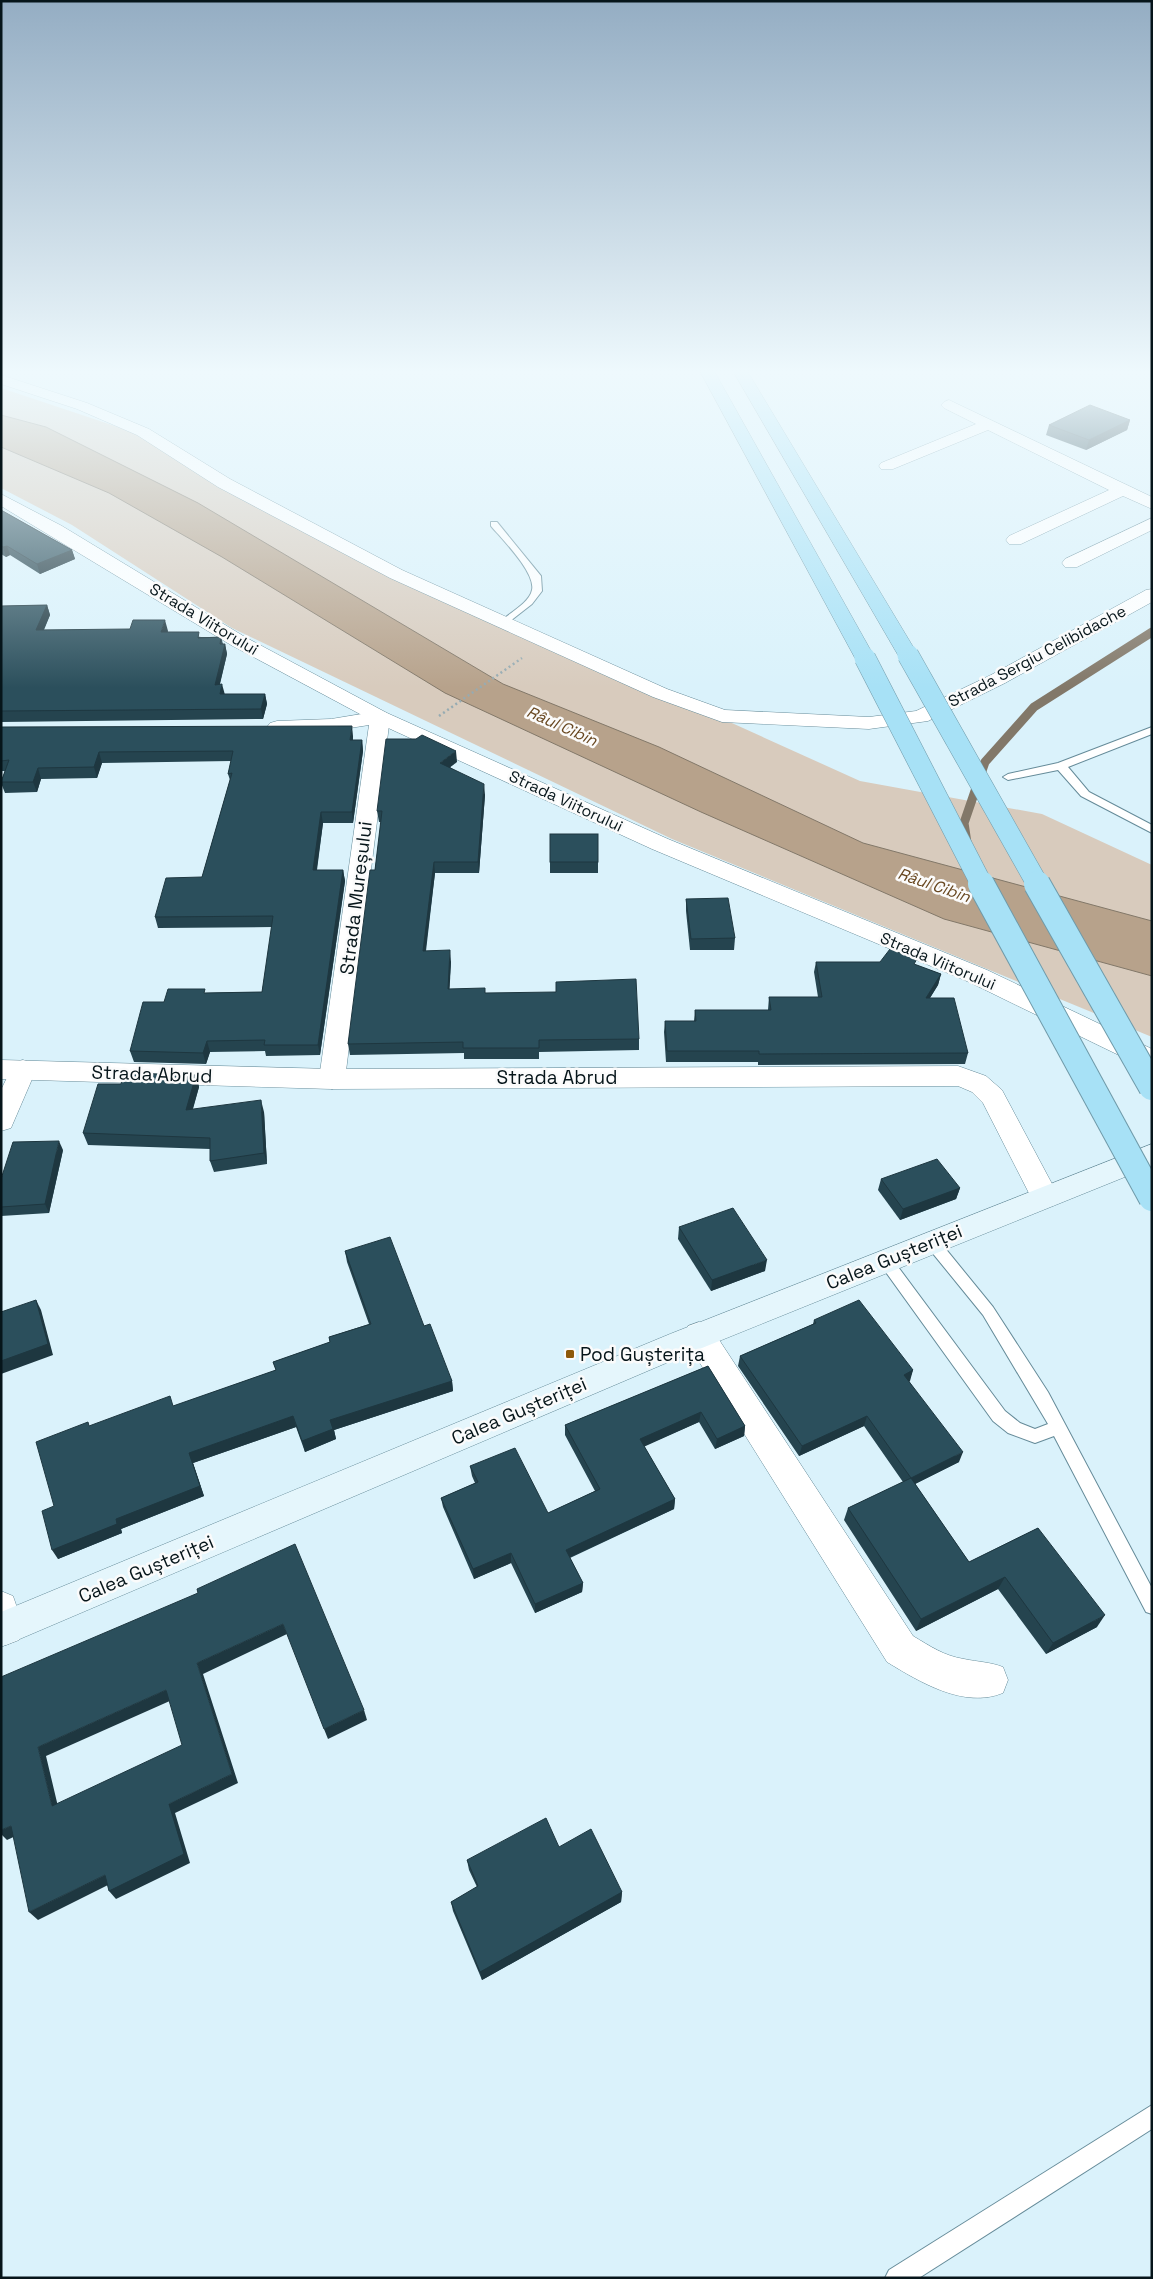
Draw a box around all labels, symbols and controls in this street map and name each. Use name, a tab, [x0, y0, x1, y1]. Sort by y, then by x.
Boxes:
street label: Strada Viitorului	[146, 578, 262, 660]
street label: Strada Sergiu Celibidache	[944, 600, 1130, 712]
water label: Râul Cibin	[523, 701, 602, 751]
street label: Strada Viitorului	[506, 765, 626, 837]
street label: Strada Mureșului	[334, 820, 378, 976]
water label: Râul Cibin	[895, 863, 974, 908]
street label: Strada Viitorului	[877, 927, 999, 995]
street label: Strada Abrud	[91, 1059, 213, 1089]
street label: Strada Abrud	[497, 1065, 617, 1090]
street label: Calea Gușteriței	[822, 1218, 966, 1296]
place label: Pod Gușterița	[580, 1342, 705, 1367]
marker: Pod Gușterița	[564, 1348, 576, 1360]
street label: Calea Gușteriței	[448, 1371, 590, 1451]
street label: Calea Gușteriței	[75, 1529, 217, 1609]

